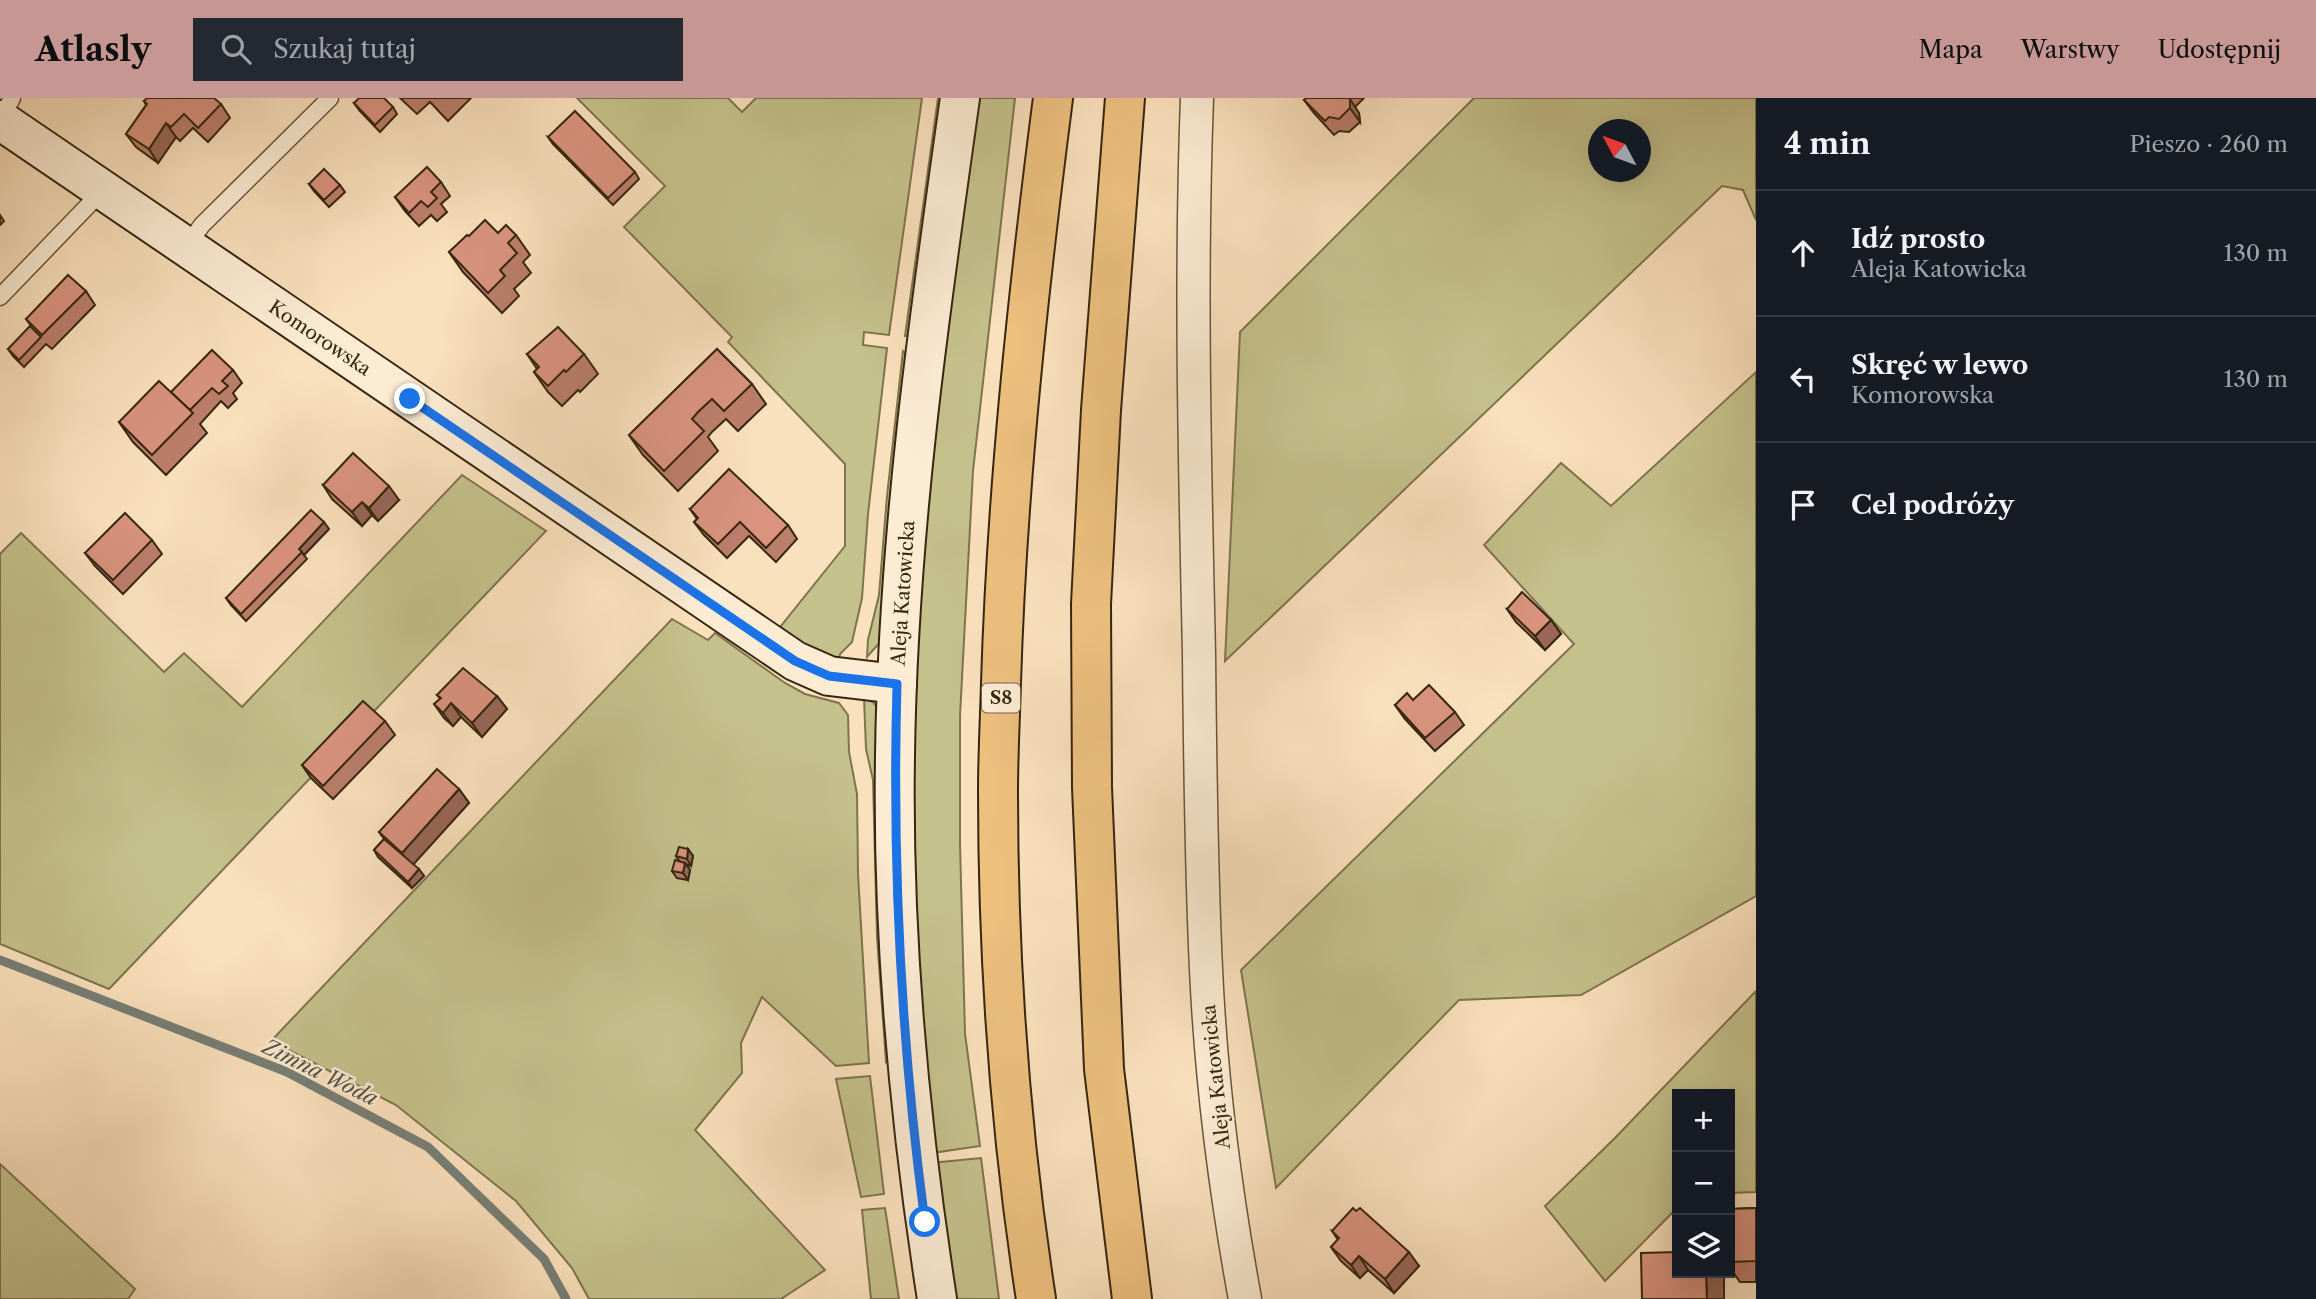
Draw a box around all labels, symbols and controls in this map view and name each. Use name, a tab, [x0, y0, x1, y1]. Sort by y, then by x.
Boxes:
search box	[193, 18, 683, 81]
text: Atlasly	[35, 29, 151, 70]
icon: search	[217, 30, 255, 68]
text: Szukaj tutaj	[273, 33, 416, 65]
text: Mapa	[1919, 35, 1983, 64]
text: Warstwy	[2021, 35, 2120, 64]
text: Udostępnij	[2158, 35, 2281, 64]
north arrow	[1588, 119, 1651, 182]
text: 4 min	[1784, 125, 1870, 162]
text: Pieszo · 260 m	[2129, 130, 2288, 158]
text: Idź prosto	[1851, 223, 1985, 255]
icon: ahead	[1784, 234, 1822, 272]
text: 130 m	[2224, 239, 2288, 267]
text: Aleja Katowicka	[1851, 255, 2027, 283]
street label: Komorowska	[265, 295, 375, 381]
text: Skręć w lewo	[1851, 349, 2028, 381]
icon: left	[1784, 360, 1822, 398]
text: 130 m	[2224, 365, 2288, 393]
text: Komorowska	[1851, 381, 1994, 409]
route end	[394, 383, 425, 414]
icon: arrive	[1784, 486, 1822, 524]
text: Cel podróży	[1851, 489, 2014, 521]
street label: Aleja Katowicka	[886, 520, 920, 667]
road number: S8	[982, 684, 1020, 712]
street label: Aleja Katowicka	[1197, 1004, 1235, 1151]
water label: Zimna Woda	[257, 1033, 382, 1111]
map controls	[1672, 1089, 1735, 1278]
button: +	[1672, 1089, 1735, 1152]
button: −	[1672, 1152, 1735, 1215]
route start	[909, 1206, 940, 1237]
button: layers	[1672, 1215, 1735, 1278]

